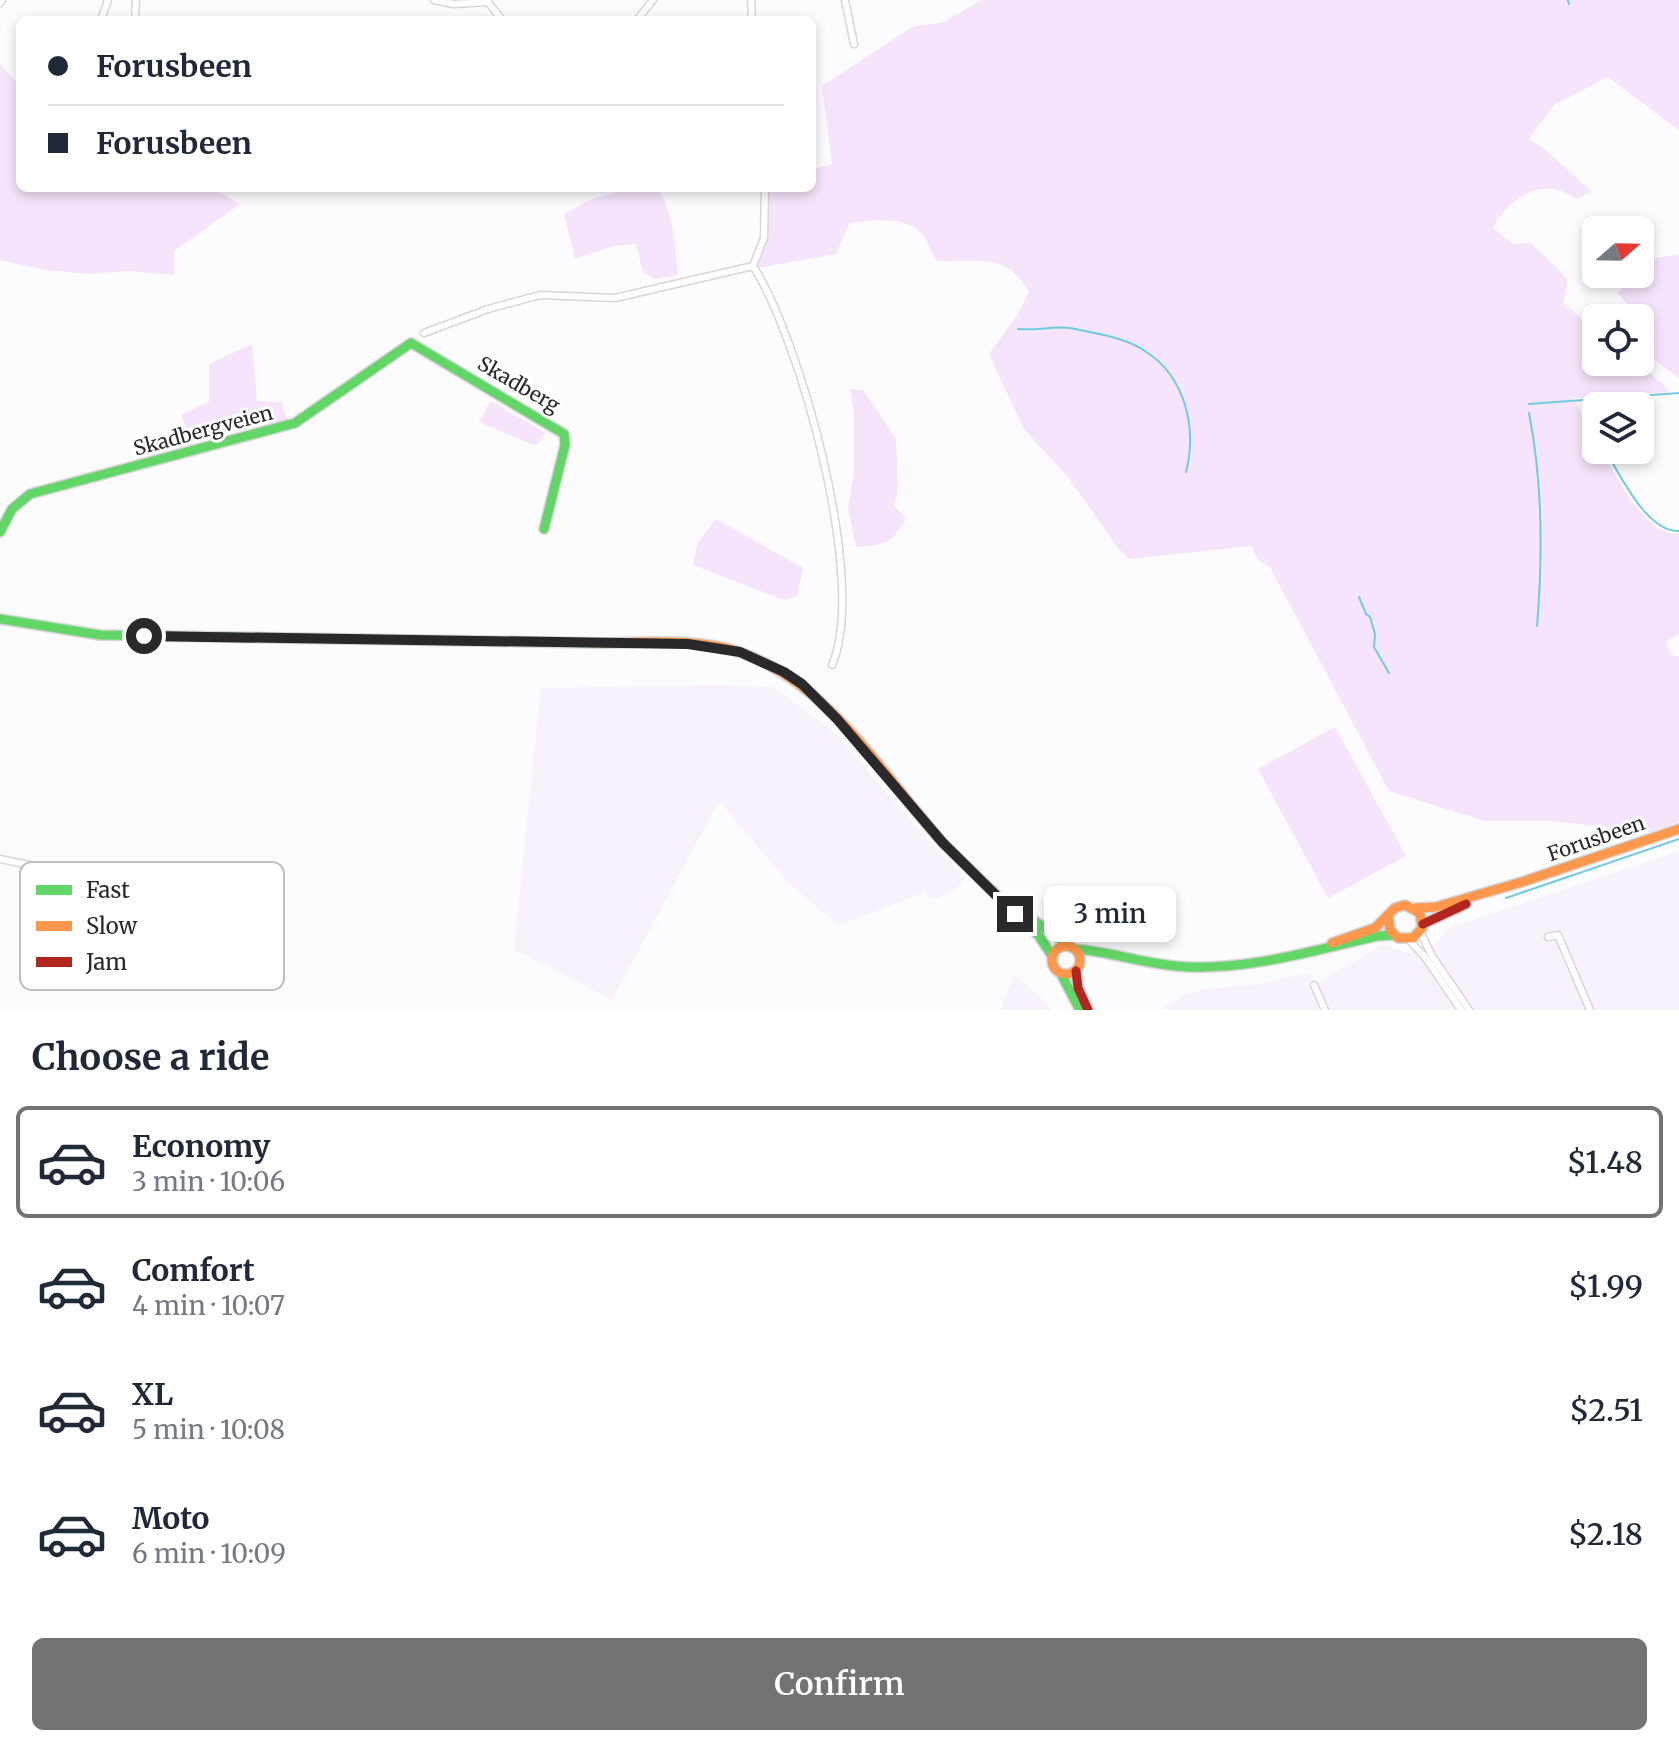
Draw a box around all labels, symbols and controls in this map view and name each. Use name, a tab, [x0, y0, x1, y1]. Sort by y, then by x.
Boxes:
text: Forusbeen	[96, 47, 252, 85]
text: Forusbeen	[96, 124, 252, 162]
north arrow	[1582, 216, 1654, 288]
map controls	[1582, 216, 1654, 464]
button: locate	[1582, 304, 1654, 376]
street label: Skadberg	[473, 350, 565, 418]
button: layers	[1582, 392, 1654, 464]
street label: Skadbergveien	[131, 399, 275, 461]
route start	[126, 618, 162, 654]
street label: Forusbeen	[1544, 810, 1648, 866]
legend	[20, 862, 284, 990]
text: Fast	[86, 876, 130, 904]
callout: 3 min	[1043, 886, 1175, 942]
route end	[997, 896, 1033, 932]
text: 3 min	[1074, 897, 1146, 930]
text: Slow	[86, 912, 137, 940]
text: Jam	[85, 948, 127, 976]
text: Choose a ride	[32, 1035, 269, 1080]
icon: car	[36, 1126, 108, 1198]
text: Economy	[132, 1127, 270, 1165]
text: $1.48	[1567, 1143, 1643, 1181]
text: 3 min · 10:06	[132, 1165, 285, 1198]
icon: car	[36, 1250, 108, 1322]
text: Comfort	[132, 1251, 255, 1289]
text: $1.99	[1568, 1267, 1643, 1305]
text: 4 min · 10:07	[132, 1289, 285, 1322]
icon: car	[36, 1374, 108, 1446]
text: XL	[132, 1375, 173, 1413]
text: $2.51	[1569, 1391, 1643, 1429]
text: 5 min · 10:08	[132, 1413, 285, 1446]
icon: car	[36, 1498, 108, 1570]
text: Moto	[132, 1499, 210, 1537]
text: $2.18	[1568, 1515, 1643, 1553]
text: 6 min · 10:09	[132, 1537, 286, 1570]
button: Confirm	[32, 1638, 1647, 1730]

